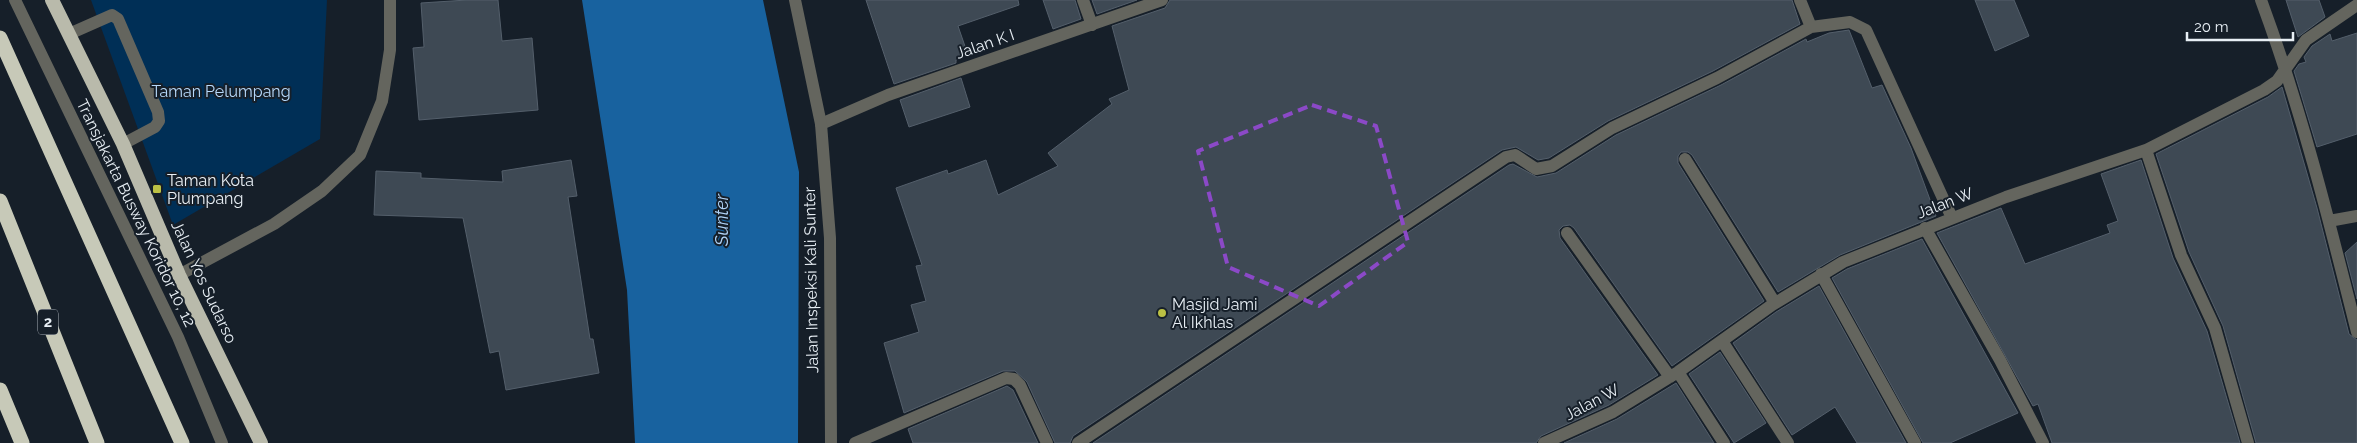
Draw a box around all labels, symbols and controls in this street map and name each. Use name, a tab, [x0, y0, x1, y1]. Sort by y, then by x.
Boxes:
scale bar	[2187, 10, 2293, 42]
text: 20 m	[2194, 18, 2229, 36]
street label: Jalan K I	[953, 25, 1017, 63]
park label: Taman Pelumpang	[151, 82, 291, 101]
street label: Transjakarta Busway Koridor 10, 12	[72, 96, 200, 330]
place label: Taman Kota Plumpang	[167, 171, 254, 208]
marker: Taman Kota Plumpang	[151, 183, 163, 195]
street label: Jalan W	[1914, 183, 1976, 222]
street label: Jalan Inspeksi Kali Sunter	[800, 186, 822, 373]
water label: Sunter	[711, 193, 732, 247]
street label: Jalan Yos Sudarso	[167, 218, 241, 346]
place label: Masjid Jami Al Ikhlas	[1172, 295, 1258, 332]
marker: Masjid Jami Al Ikhlas	[1156, 307, 1168, 319]
road number: 2	[38, 310, 58, 334]
street label: Jalan W	[1562, 380, 1623, 424]

